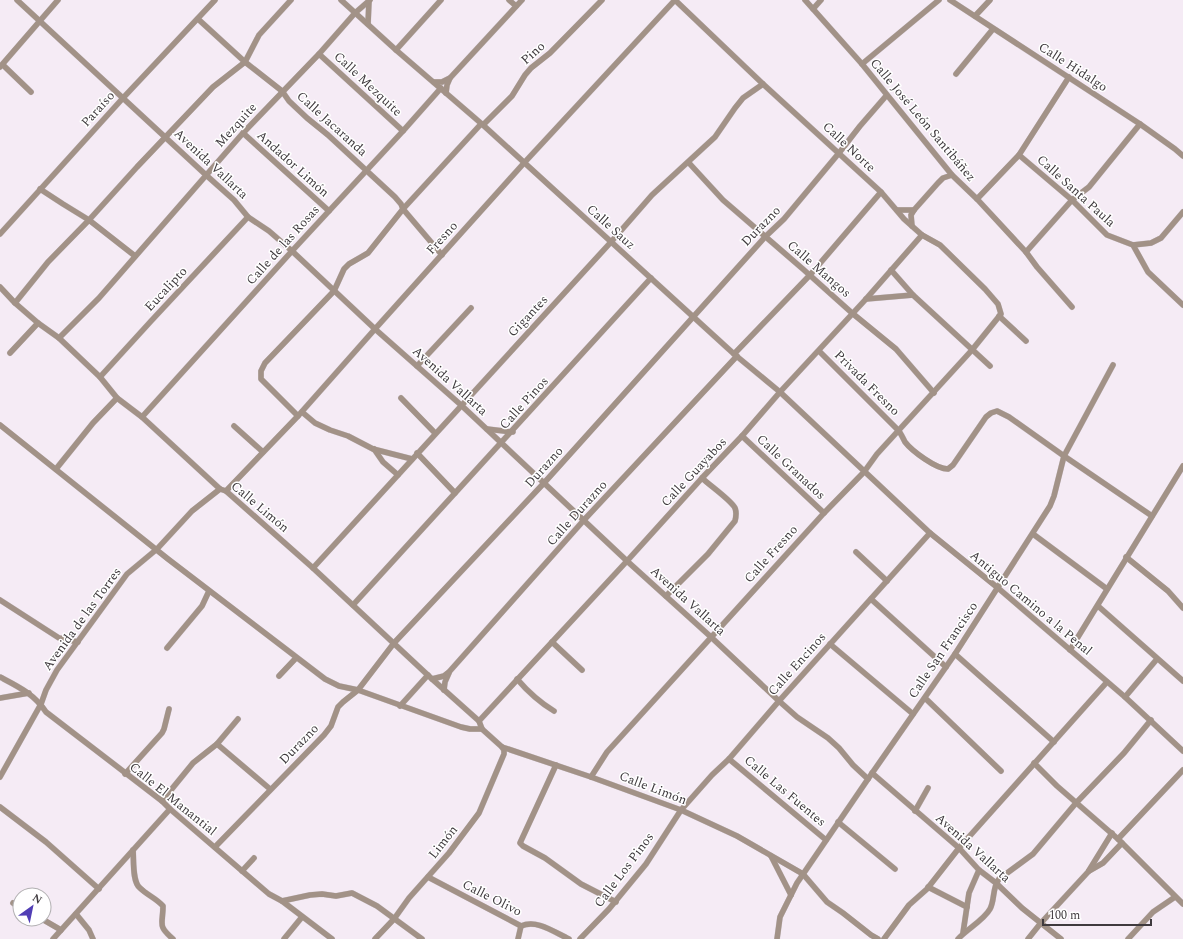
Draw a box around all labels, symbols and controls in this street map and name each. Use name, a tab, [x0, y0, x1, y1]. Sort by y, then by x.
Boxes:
street label: Pino	[516, 37, 550, 69]
street label: Calle Hidalgo	[1034, 37, 1112, 97]
street label: Calle Mezquite	[329, 47, 407, 121]
street label: Calle José León Santibáñez	[865, 54, 981, 186]
street label: Paraíso	[76, 86, 120, 132]
street label: Calle Jacaranda	[292, 87, 372, 162]
street label: Mezquite	[210, 98, 262, 152]
street label: Calle Norte	[818, 117, 880, 177]
street label: Avenida Vallarta	[169, 124, 253, 204]
street label: Andador Limón	[252, 126, 334, 202]
street label: Calle Santa Paula	[1032, 150, 1120, 232]
street label: Calle Sauz	[582, 199, 640, 255]
street label: Calle de las Rosas	[241, 200, 325, 290]
street label: Durazno	[737, 201, 785, 251]
street label: Fresno	[421, 217, 463, 259]
street label: Calle Mangos	[783, 236, 855, 302]
street label: Eucalipto	[140, 262, 192, 316]
street label: Gigantes	[503, 290, 553, 342]
street label: Avenida Vallarta	[408, 342, 493, 421]
street label: Privada Fresno	[829, 345, 905, 421]
street label: Calle Pinos	[495, 372, 553, 434]
street label: Calle Granados	[752, 430, 830, 504]
street label: Calle Guayabos	[656, 433, 732, 511]
street label: Durazno	[520, 442, 568, 492]
street label: Calle Durazno	[542, 476, 612, 550]
street label: Calle Limón	[226, 477, 294, 538]
street label: Calle Fresno	[739, 520, 803, 588]
street label: Antiguo Camino a la Penal	[965, 546, 1097, 660]
street label: Avenida Vallarta	[646, 562, 731, 641]
street label: Avenida de las Torres	[38, 563, 126, 675]
street label: Calle San Francisco	[903, 597, 983, 703]
street label: Calle Encinos	[763, 628, 831, 700]
street label: Durazno	[275, 719, 323, 769]
street label: Calle Las Fuentes	[740, 751, 830, 831]
street label: Calle El Manantial	[125, 757, 221, 841]
street label: Calle Limón	[616, 766, 690, 810]
street label: Avenida Vallarta	[931, 809, 1016, 888]
street label: Limón	[423, 821, 463, 863]
street label: Calle Los Pinos	[589, 828, 659, 912]
street label: Calle Olivo	[459, 874, 525, 922]
north arrow	[12, 887, 52, 927]
text: N	[29, 889, 46, 909]
scale bar	[1043, 901, 1151, 927]
text: 100 m	[1049, 906, 1080, 925]

